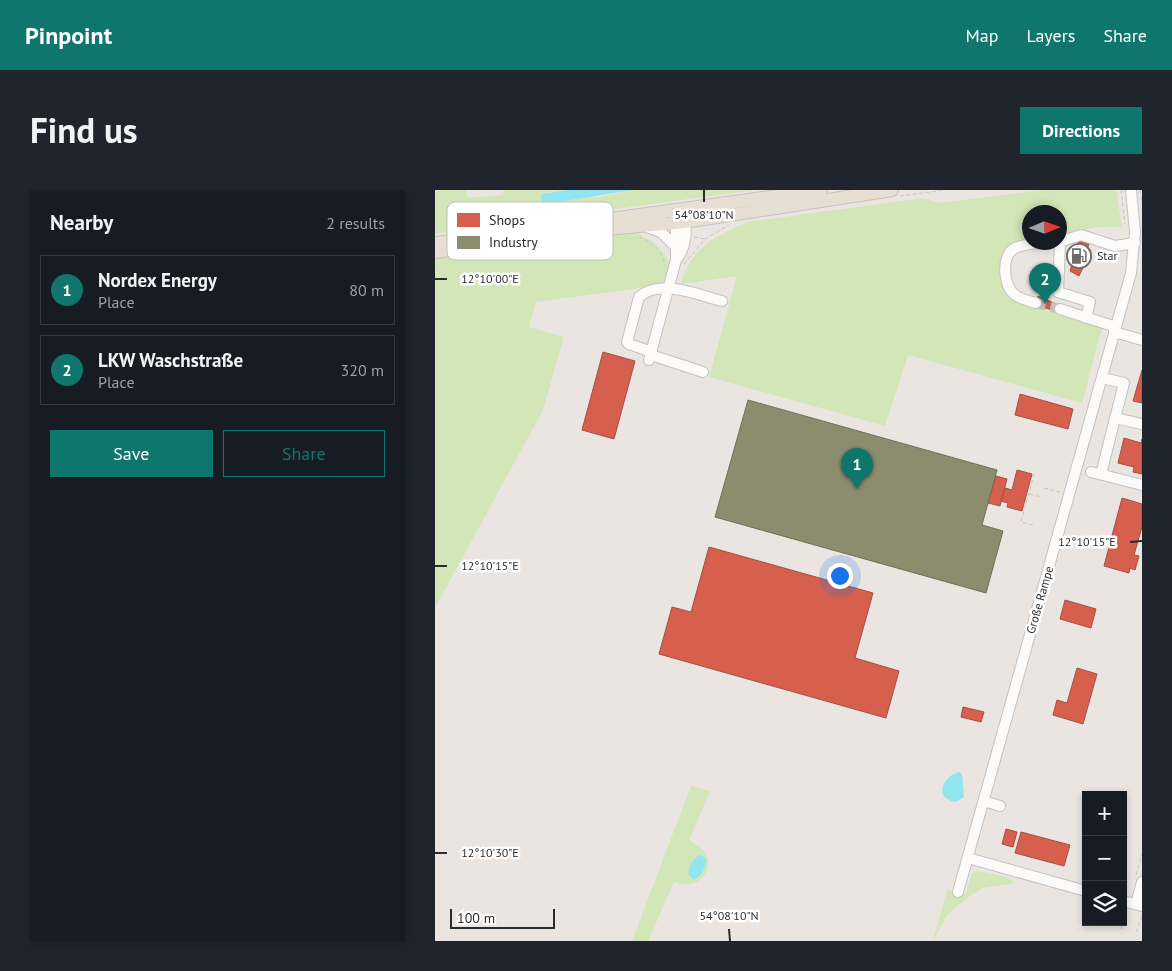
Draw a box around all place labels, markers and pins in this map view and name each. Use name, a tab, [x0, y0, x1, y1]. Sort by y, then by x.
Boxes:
fuel station icon: Star	[1066, 243, 1092, 269]
place label: Star	[1097, 248, 1117, 263]
pin: 2	[1029, 263, 1061, 304]
pin: 1	[841, 448, 873, 489]

